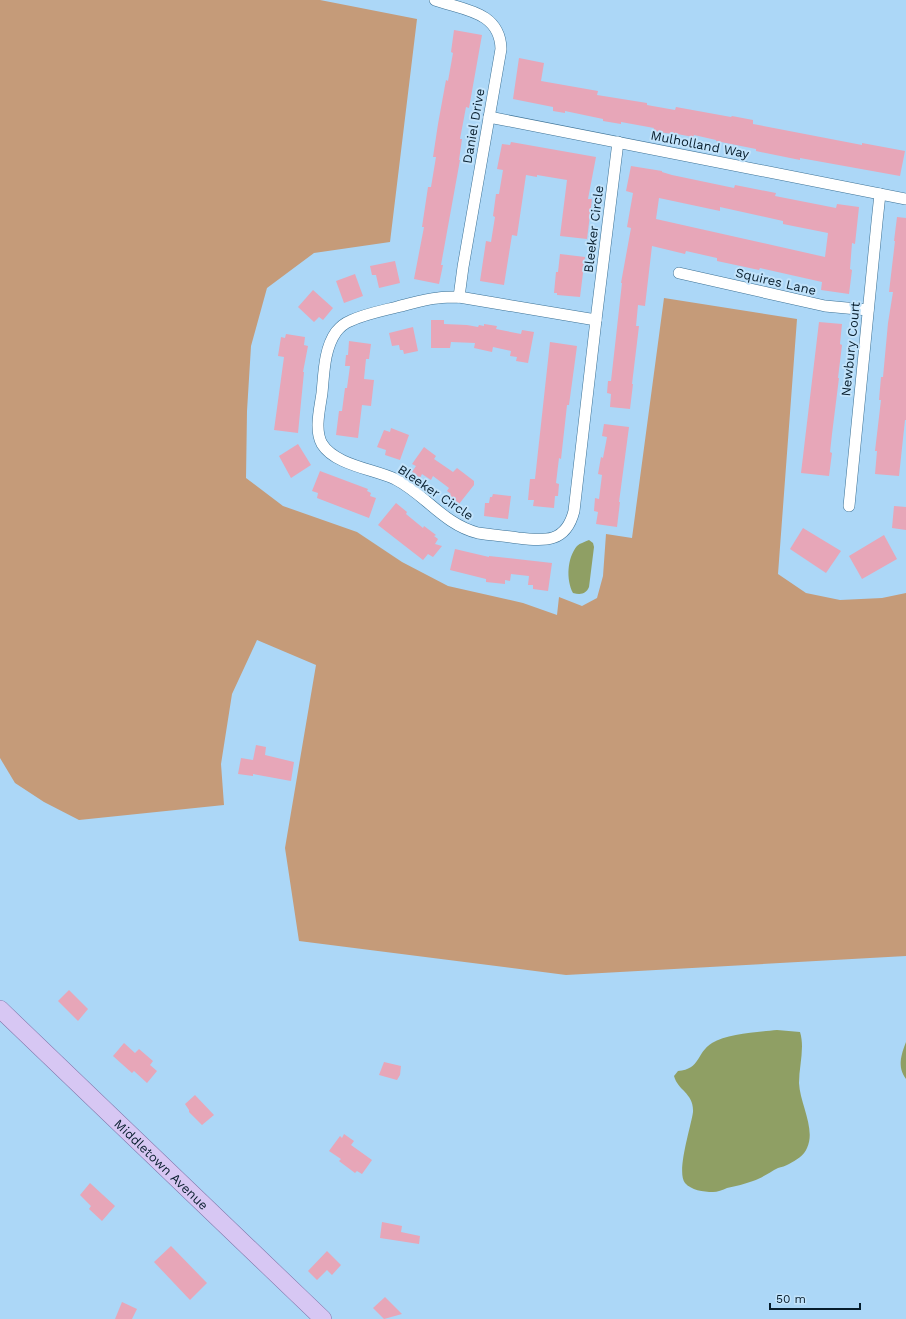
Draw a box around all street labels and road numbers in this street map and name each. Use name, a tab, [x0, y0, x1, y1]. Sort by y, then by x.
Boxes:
street label: Daniel Drive	[460, 87, 487, 165]
street label: Mulholland Way	[649, 128, 751, 161]
street label: Bleeker Circle	[581, 185, 606, 274]
street label: Squires Lane	[734, 265, 818, 298]
street label: Newbury Court	[838, 300, 863, 397]
street label: Bleeker Circle	[395, 462, 476, 523]
street label: Middletown Avenue	[111, 1116, 211, 1213]

